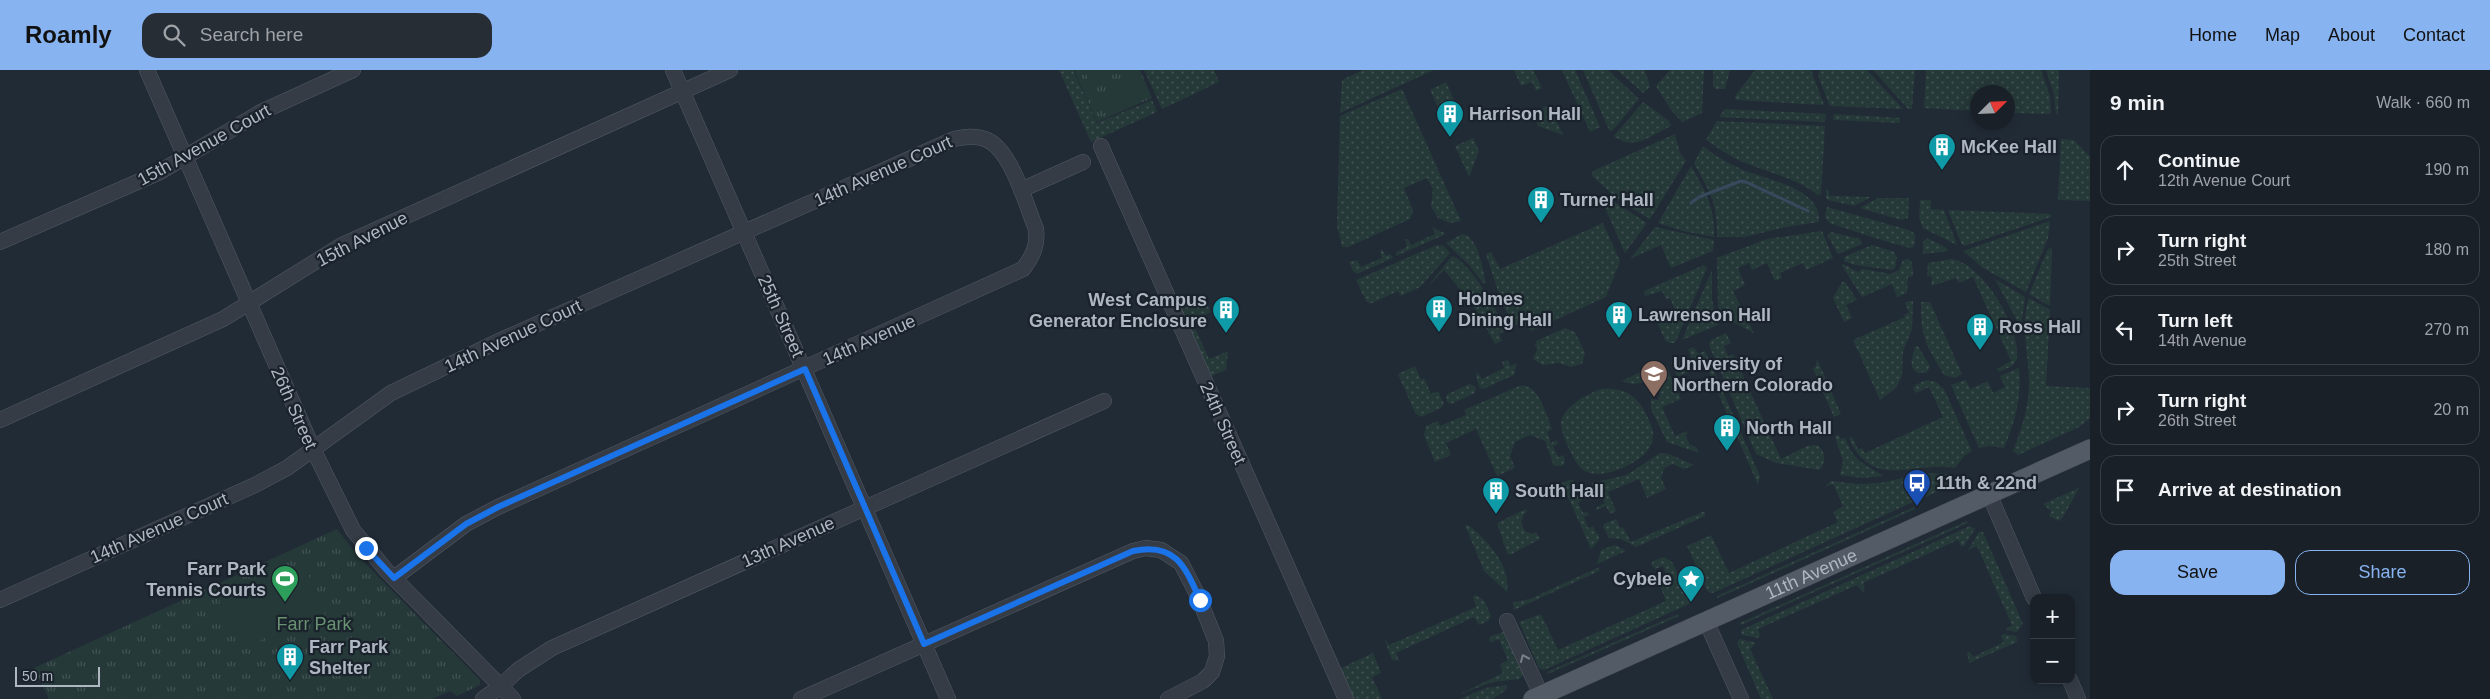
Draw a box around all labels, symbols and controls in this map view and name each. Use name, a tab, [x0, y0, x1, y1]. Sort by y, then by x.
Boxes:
search box	[142, 13, 492, 58]
text: Roamly	[25, 21, 112, 48]
icon: search	[160, 21, 188, 49]
text: Search here	[200, 24, 303, 45]
text: Home	[2189, 25, 2237, 45]
text: Map	[2265, 25, 2300, 45]
text: About	[2328, 25, 2375, 45]
text: Contact	[2403, 25, 2465, 45]
north arrow	[1970, 85, 2015, 130]
text: 9 min	[2110, 91, 2165, 114]
text: Walk · 660 m	[2376, 94, 2470, 111]
building icon: Harrison Hall	[1435, 99, 1465, 138]
street label: 15th Avenue Court	[134, 100, 274, 190]
place label: Harrison Hall	[1469, 104, 1581, 124]
street label: 14th Avenue Court	[811, 132, 955, 210]
building icon: McKee Hall	[1927, 132, 1957, 171]
place label: McKee Hall	[1961, 137, 2057, 157]
text: Continue	[2158, 150, 2240, 171]
icon: ahead	[2111, 156, 2139, 184]
text: 190 m	[2425, 161, 2469, 178]
text: 12th Avenue Court	[2158, 172, 2290, 189]
building icon: Turner Hall	[1526, 185, 1556, 224]
place label: Turner Hall	[1560, 190, 1654, 210]
street label: 15th Avenue	[313, 207, 411, 271]
text: Turn right	[2158, 230, 2246, 251]
icon: right	[2111, 236, 2139, 264]
text: 180 m	[2425, 241, 2469, 258]
text: 25th Street	[2158, 252, 2236, 269]
street label: 25th Street	[754, 272, 808, 360]
place label: Holmes Dining Hall	[1458, 289, 1552, 330]
place label: West Campus Generator Enclosure	[1029, 290, 1207, 331]
building icon: Holmes Dining Hall	[1424, 294, 1454, 333]
street label: 14th Avenue Court	[441, 295, 585, 377]
building icon: West Campus Generator Enclosure	[1211, 295, 1241, 334]
building icon: Lawrenson Hall	[1604, 300, 1634, 339]
place label: Lawrenson Hall	[1638, 305, 1771, 325]
text: Turn left	[2158, 310, 2233, 331]
street label: 14th Avenue	[819, 311, 919, 369]
building icon: Ross Hall	[1965, 312, 1995, 351]
icon: left	[2111, 316, 2139, 344]
place label: Ross Hall	[1999, 317, 2081, 337]
text: 270 m	[2425, 321, 2469, 338]
text: 14th Avenue	[2158, 332, 2247, 349]
place label: University of Northern Colorado	[1673, 354, 1833, 395]
school or university icon: University of Northern Colorado	[1639, 359, 1669, 398]
street label: 26th Street	[267, 364, 321, 452]
street label: 24th Street	[1196, 379, 1250, 467]
text: Turn right	[2158, 390, 2246, 411]
icon: right	[2111, 396, 2139, 424]
text: 20 m	[2433, 401, 2469, 418]
text: 26th Street	[2158, 412, 2236, 429]
building icon: North Hall	[1712, 413, 1742, 452]
place label: North Hall	[1746, 418, 1832, 438]
bus stop icon: 11th & 22nd	[1902, 468, 1932, 507]
place label: 11th & 22nd	[1936, 473, 2037, 493]
building icon: South Hall	[1481, 476, 1511, 515]
icon: arrive	[2111, 476, 2139, 504]
text: Arrive at destination	[2158, 479, 2342, 500]
place label: South Hall	[1515, 481, 1604, 501]
street label: 14th Avenue Court	[87, 489, 231, 567]
street label: 13th Avenue	[738, 513, 838, 571]
route end	[355, 537, 378, 560]
street label: 11th Avenue	[1762, 545, 1860, 603]
button: Save	[2110, 550, 2285, 595]
button: Share	[2295, 550, 2470, 595]
place label: Farr Park Tennis Courts	[146, 559, 267, 600]
sports icon: Farr Park Tennis Courts	[270, 564, 300, 603]
place icon: Cybele	[1676, 564, 1706, 603]
place label: Cybele	[1613, 569, 1672, 589]
route start	[1189, 589, 1212, 612]
map controls	[2030, 594, 2075, 684]
button: +	[2030, 594, 2075, 639]
park label: Farr Park	[276, 614, 352, 634]
place label: Farr Park Shelter	[309, 637, 389, 678]
button: −	[2030, 639, 2075, 684]
building icon: Farr Park Shelter	[275, 642, 305, 681]
one-way arrow	[1520, 654, 1531, 663]
scale bar	[15, 664, 100, 687]
text: 50 m	[22, 668, 53, 684]

